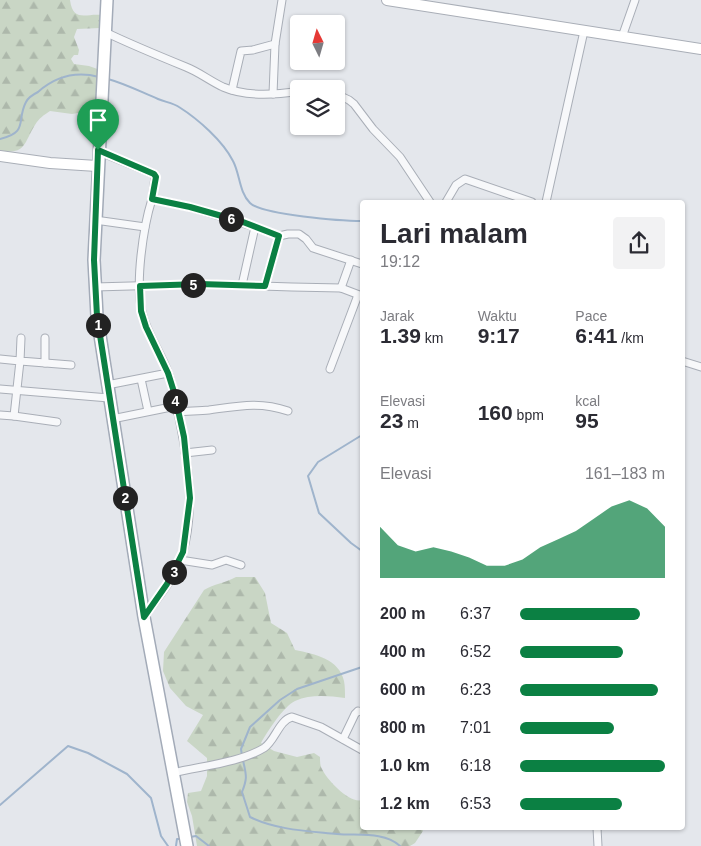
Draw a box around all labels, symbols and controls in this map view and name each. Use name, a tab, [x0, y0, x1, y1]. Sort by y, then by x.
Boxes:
north arrow	[290, 15, 345, 70]
map controls	[290, 15, 345, 135]
button: layers	[290, 80, 345, 135]
pin	[77, 99, 119, 150]
icon: arrive	[84, 106, 112, 134]
pin: 6	[218, 206, 244, 232]
text: 6	[228, 211, 235, 227]
button: share	[613, 217, 665, 269]
text: Lari malam	[380, 218, 528, 249]
text: 19:12	[380, 253, 420, 270]
pin: 5	[180, 272, 206, 298]
text: 5	[190, 277, 197, 293]
text: Jarak	[380, 308, 414, 324]
text: Waktu	[478, 308, 517, 324]
text: Pace	[575, 308, 607, 324]
pin: 1	[86, 312, 110, 338]
text: 1	[95, 317, 102, 333]
text: 1.39	[380, 324, 421, 347]
text: 9:17	[478, 324, 520, 347]
text: 6:41	[575, 324, 617, 347]
text: km	[421, 330, 443, 346]
text: /km	[617, 330, 644, 346]
pin: 4	[162, 388, 188, 414]
text: 4	[172, 393, 179, 409]
text: Elevasi	[380, 393, 425, 409]
text: kcal	[575, 393, 600, 409]
text: 160	[478, 401, 513, 424]
text: bpm	[513, 407, 544, 423]
text: 23	[380, 409, 403, 432]
text: 95	[575, 409, 599, 432]
text: m	[403, 415, 419, 431]
text: Elevasi	[380, 465, 432, 482]
text: 161–183 m	[585, 465, 665, 482]
pin: 2	[112, 486, 138, 510]
text: 2	[122, 490, 129, 506]
pin: 3	[162, 560, 186, 584]
text: 3	[171, 564, 178, 580]
text: 200 m	[380, 605, 425, 622]
text: 6:37	[460, 605, 491, 622]
text: 400 m	[380, 643, 425, 660]
text: 6:52	[460, 643, 491, 660]
text: 600 m	[380, 681, 425, 698]
text: 6:23	[460, 681, 491, 698]
text: 800 m	[380, 719, 425, 736]
text: 7:01	[460, 719, 491, 736]
text: 1.0 km	[380, 757, 430, 774]
text: 6:18	[460, 757, 491, 774]
text: 1.2 km	[380, 795, 430, 812]
text: 6:53	[460, 795, 491, 812]

